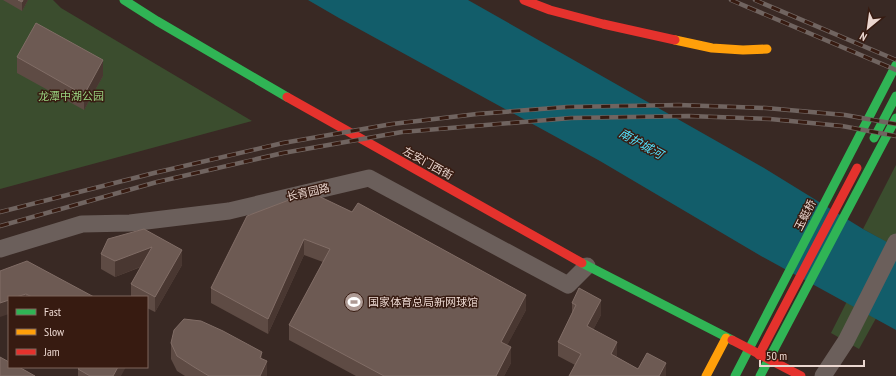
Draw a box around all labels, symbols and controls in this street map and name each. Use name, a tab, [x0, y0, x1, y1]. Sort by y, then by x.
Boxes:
north arrow	[848, 8, 888, 48]
text: N	[857, 29, 869, 44]
park label: 龙潭中湖公园	[38, 89, 104, 103]
water label: 南护城河	[617, 125, 668, 163]
street label: 左安门西街	[401, 144, 455, 182]
street label: 长青园路	[285, 180, 331, 204]
street label: 玉蜓桥	[791, 197, 819, 233]
sports icon: 国家体育总局新网球馆	[343, 291, 365, 313]
place label: 国家体育总局新网球馆	[368, 295, 478, 309]
legend	[8, 296, 148, 368]
text: Fast	[44, 304, 62, 319]
text: Slow	[44, 324, 65, 339]
scale bar	[760, 342, 864, 368]
text: Jam	[43, 344, 60, 359]
text: 50 m	[766, 348, 787, 363]

